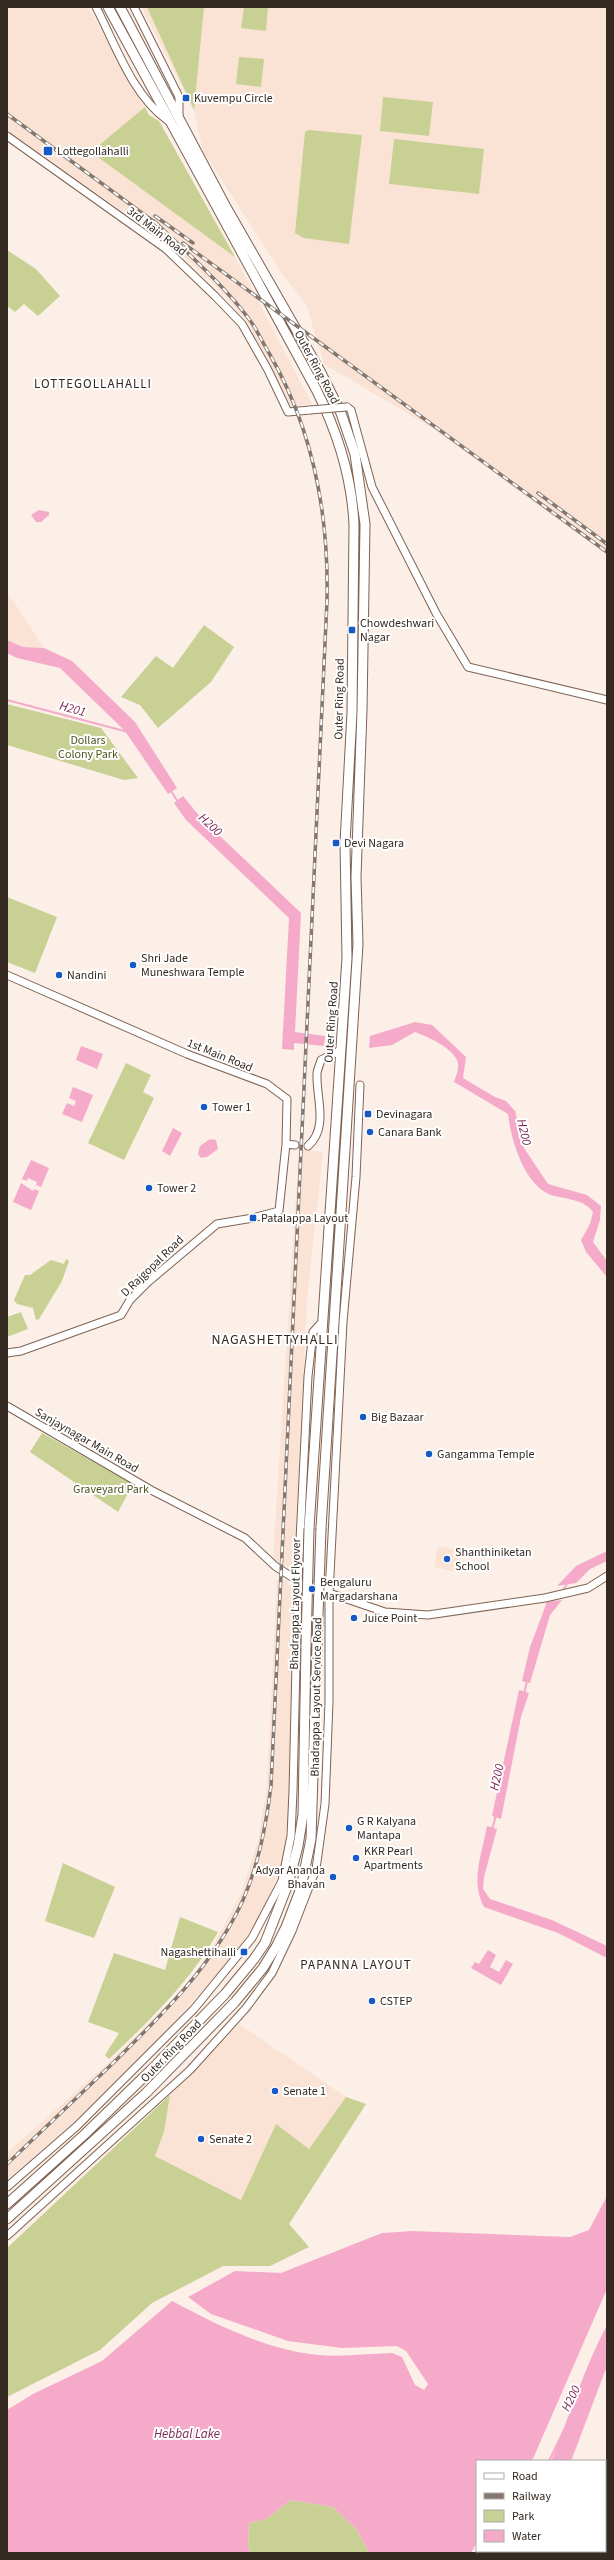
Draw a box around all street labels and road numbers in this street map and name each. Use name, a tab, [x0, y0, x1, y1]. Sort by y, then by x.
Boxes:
street label: 3rd Main Road	[123, 203, 190, 260]
street label: Outer Ring Road	[290, 327, 343, 407]
street label: Outer Ring Road	[330, 658, 349, 740]
street label: Outer Ring Road	[320, 981, 343, 1063]
street label: 1st Main Road	[184, 1035, 255, 1076]
street label: D Rajgopal Road	[117, 1232, 188, 1301]
street label: Sanjaynagar Main Road	[32, 1404, 142, 1477]
street label: Bhadrappa Layout Flyover	[286, 1537, 305, 1670]
street label: Bhadrappa Layout Service Road	[307, 1617, 326, 1777]
street label: Outer Ring Road	[137, 2016, 206, 2087]

